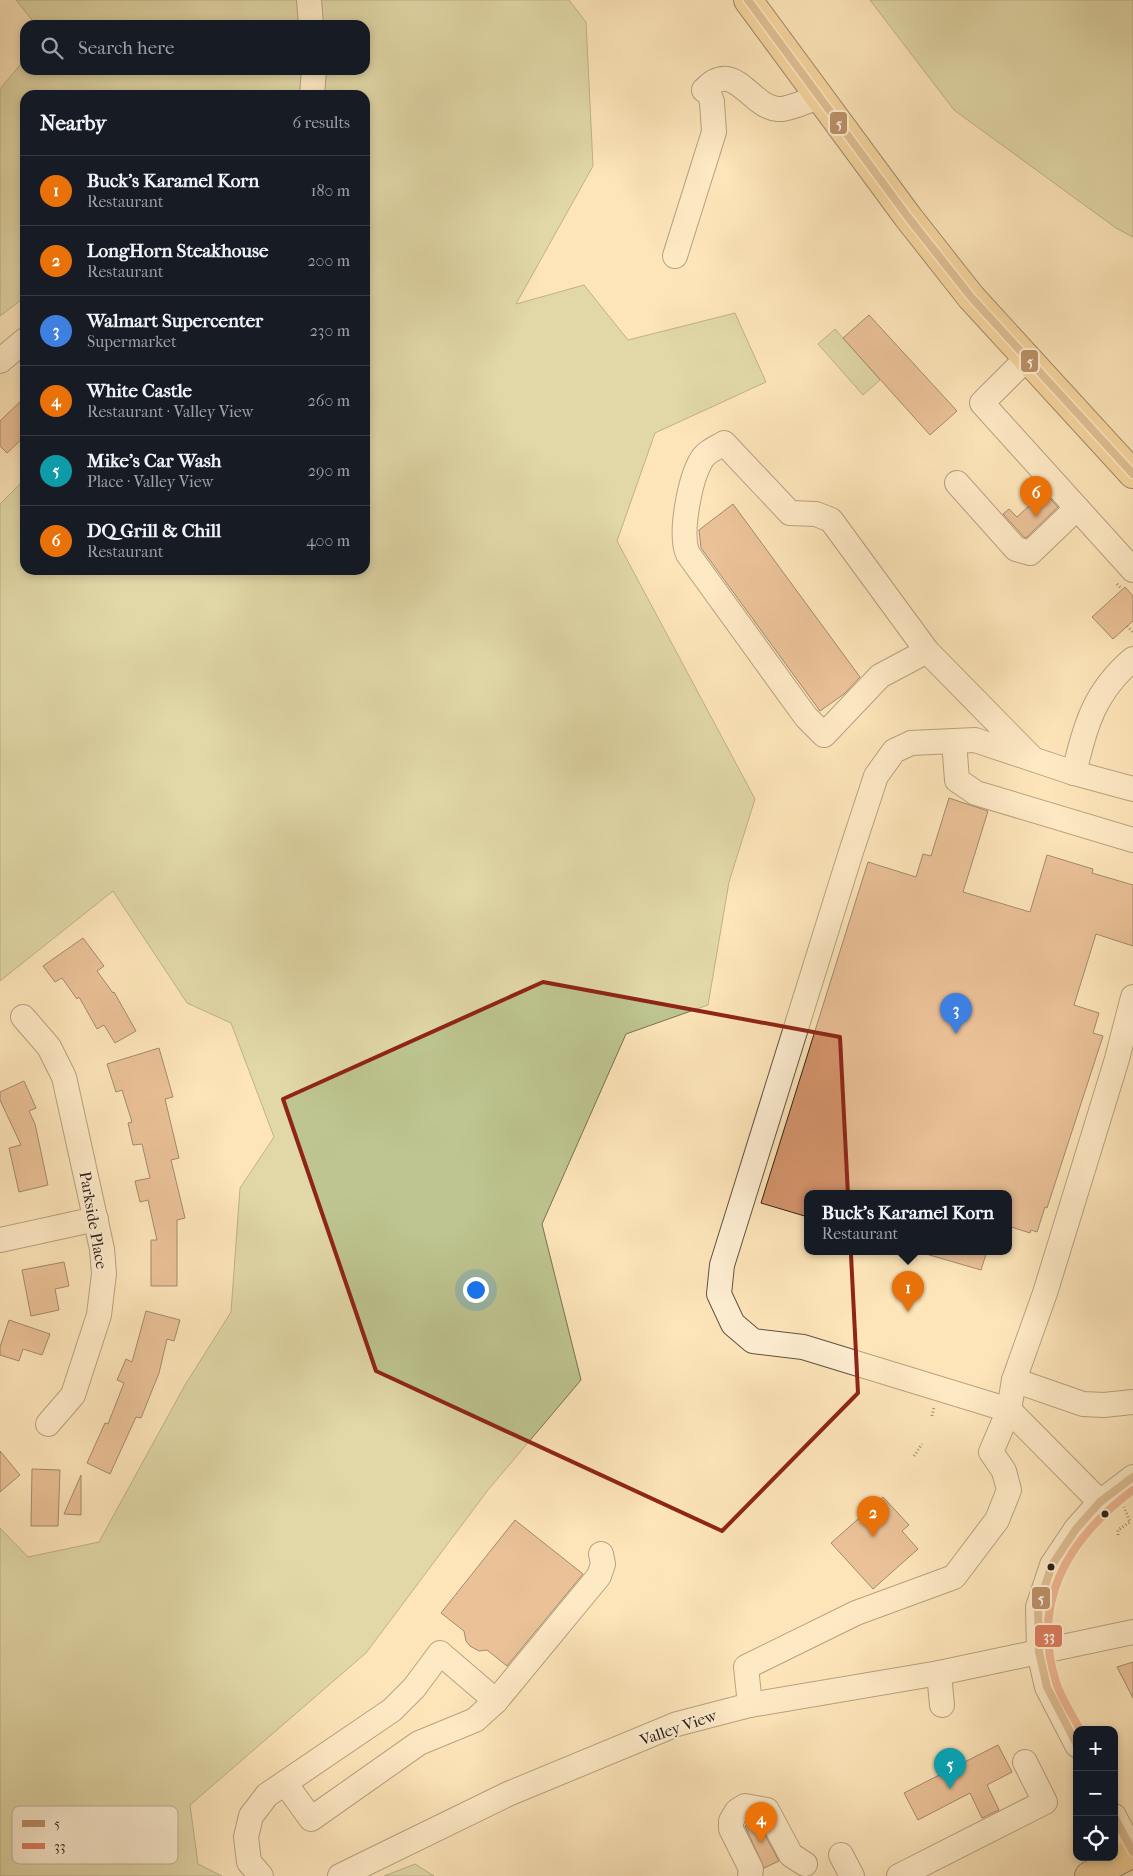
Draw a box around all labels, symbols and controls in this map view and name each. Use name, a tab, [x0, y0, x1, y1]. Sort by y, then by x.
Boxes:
search box	[20, 20, 370, 75]
icon: search	[38, 34, 66, 62]
text: Search here	[78, 37, 174, 59]
text: Nearby	[40, 111, 106, 135]
line badge: 5	[829, 111, 848, 135]
text: 6 results	[292, 113, 350, 132]
text: 5	[836, 115, 842, 132]
text: Buck's Karamel Korn	[87, 170, 259, 192]
text: 1	[53, 181, 59, 200]
text: 180 m	[311, 181, 350, 200]
text: Restaurant	[87, 192, 163, 211]
text: LongHorn Steakhouse	[87, 240, 268, 262]
text: 2	[52, 251, 60, 270]
text: 200 m	[307, 251, 350, 270]
text: Restaurant	[87, 262, 163, 281]
text: Walmart Supercenter	[87, 310, 263, 332]
text: 3	[53, 321, 59, 340]
text: 230 m	[310, 321, 350, 340]
text: Supermarket	[87, 332, 177, 351]
line badge: 5	[1020, 349, 1039, 373]
text: 5	[1027, 353, 1033, 370]
text: White Castle	[87, 380, 192, 402]
text: 4	[51, 391, 61, 410]
text: 260 m	[308, 391, 350, 410]
text: Restaurant · Valley View	[87, 402, 253, 421]
text: Mike's Car Wash	[87, 450, 221, 472]
text: 5	[53, 461, 59, 480]
text: 290 m	[308, 461, 350, 480]
text: Place · Valley View	[87, 472, 213, 491]
pin: 6	[1020, 476, 1052, 517]
text: DQ Grill & Chill	[87, 520, 221, 542]
text: 6	[52, 531, 60, 550]
text: 400 m	[306, 531, 350, 550]
text: Restaurant	[87, 542, 163, 561]
pin: 3	[940, 993, 972, 1034]
street label: Parkside Place	[76, 1170, 111, 1270]
popup	[804, 1190, 1012, 1255]
text: Buck's Karamel Korn	[822, 1202, 994, 1224]
text: Restaurant	[822, 1224, 898, 1243]
pin: 1	[892, 1271, 924, 1312]
your location	[463, 1277, 489, 1303]
pin: 2	[857, 1496, 889, 1537]
unlabelled marker	[1100, 1509, 1110, 1519]
unlabelled marker	[1046, 1562, 1056, 1572]
line badge: 5	[1031, 1586, 1051, 1610]
text: 5	[1038, 1590, 1044, 1607]
line badge: 33	[1034, 1624, 1063, 1648]
text: 33	[1043, 1628, 1055, 1645]
street label: Valley View	[636, 1705, 720, 1750]
map controls	[1073, 1726, 1118, 1861]
button: +	[1073, 1726, 1118, 1771]
pin: 5	[934, 1748, 966, 1789]
button: −	[1073, 1771, 1118, 1816]
pin: 4	[745, 1802, 777, 1843]
legend	[12, 1806, 178, 1864]
text: 5	[54, 1815, 60, 1832]
button: locate	[1073, 1816, 1118, 1861]
text: 33	[54, 1838, 65, 1855]

